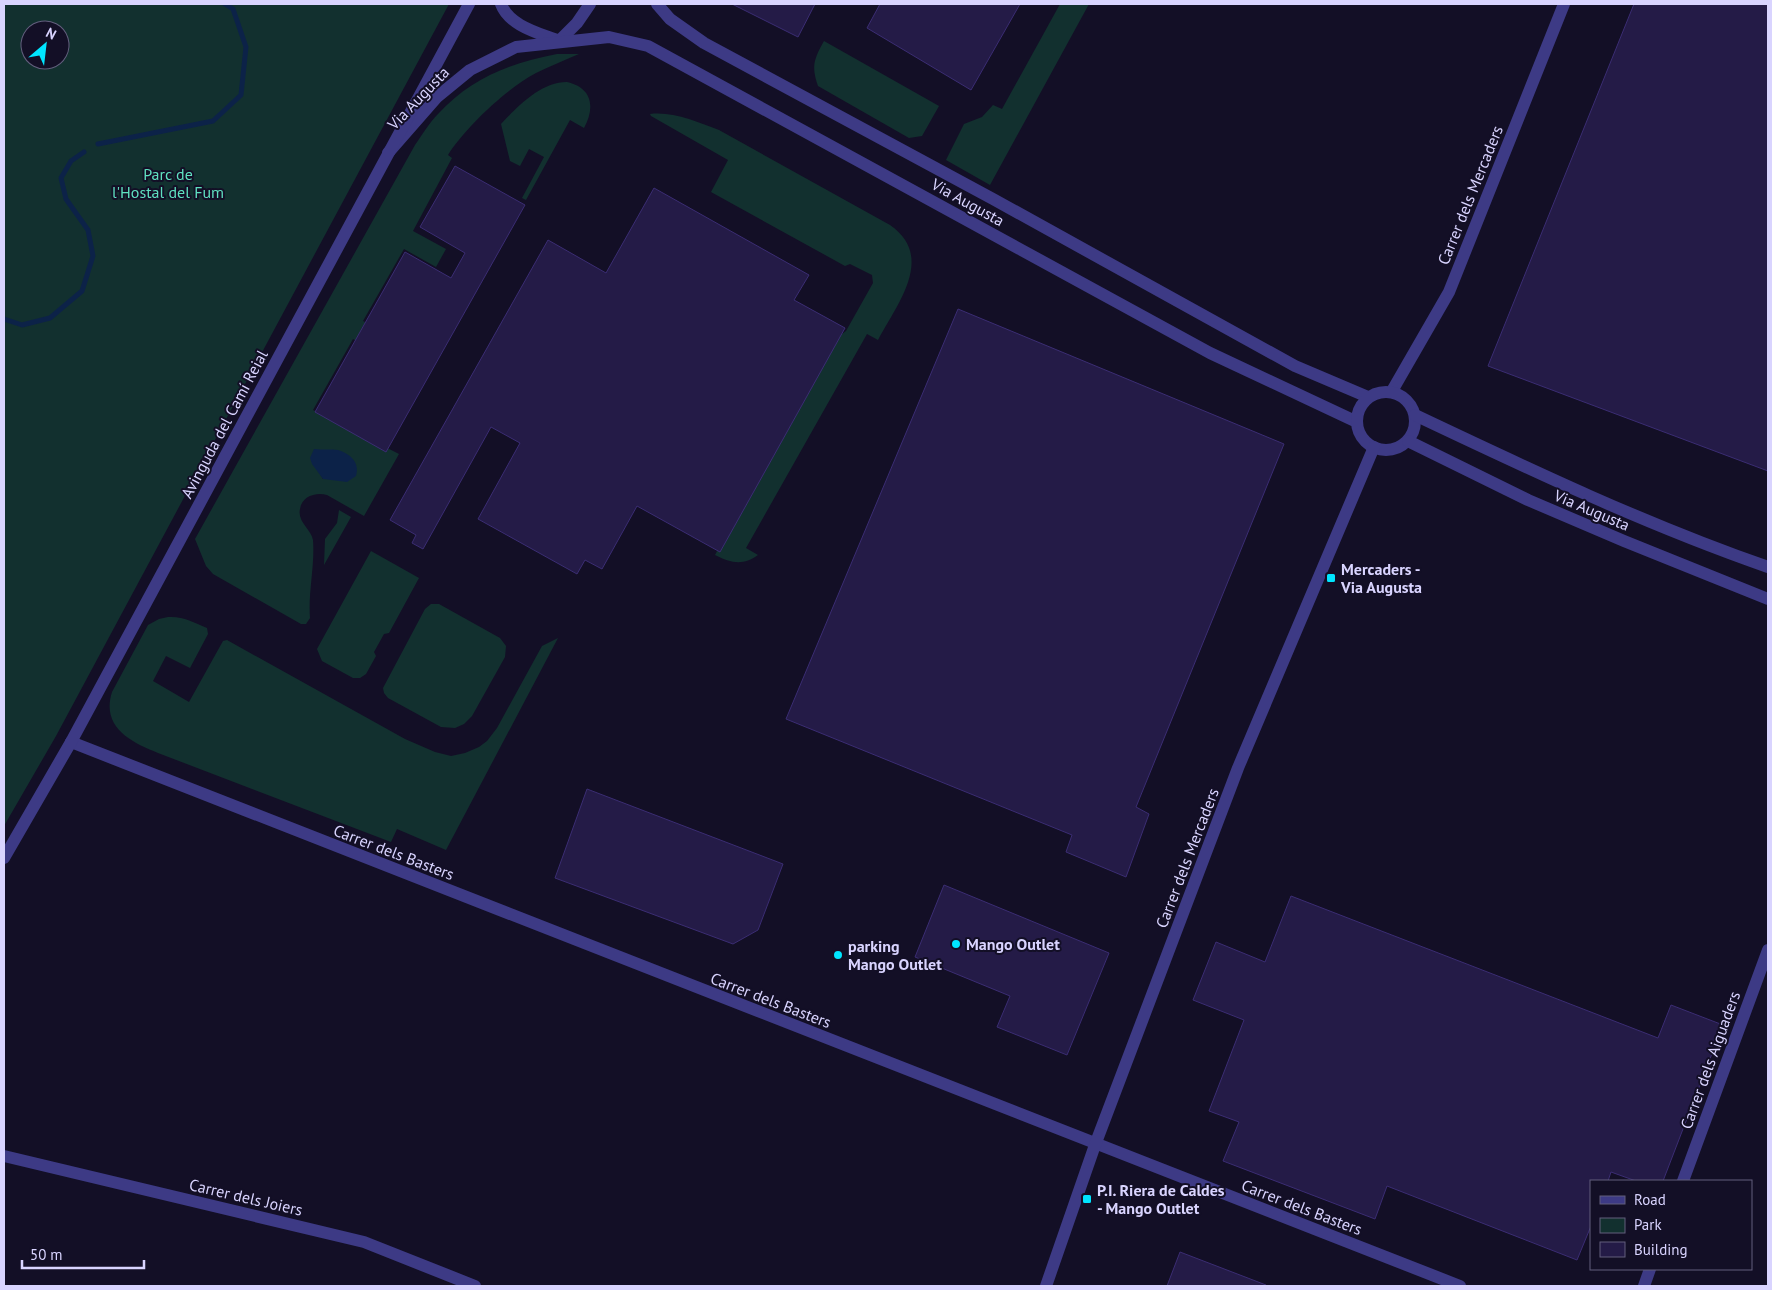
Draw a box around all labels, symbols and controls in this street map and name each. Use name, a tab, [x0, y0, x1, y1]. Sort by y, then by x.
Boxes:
north arrow	[20, 20, 70, 70]
text: N	[43, 23, 59, 44]
street label: Via Augusta	[382, 62, 453, 135]
street label: Carrer dels Mercaders	[1433, 122, 1507, 267]
park label: Parc de l'Hostal del Fum	[112, 164, 224, 202]
street label: Via Augusta	[927, 173, 1008, 230]
street label: Avinguda del Camí Reial	[176, 346, 272, 502]
street label: Via Augusta	[1550, 485, 1633, 535]
place label: Mercaders - Via Augusta	[1340, 559, 1422, 597]
marker: Mercaders - Via Augusta	[1325, 572, 1337, 584]
street label: Carrer dels Mercaders	[1151, 785, 1223, 931]
street label: Carrer dels Basters	[331, 820, 457, 884]
place label: Mango Outlet	[966, 934, 1060, 954]
place label: parking Mango Outlet	[848, 936, 942, 974]
marker: Mango Outlet	[950, 938, 962, 950]
marker: parking Mango Outlet	[832, 949, 844, 961]
street label: Carrer dels Basters	[708, 968, 834, 1032]
street label: Carrer dels Aiguaders	[1676, 988, 1744, 1132]
street label: Carrer dels Joiers	[187, 1174, 305, 1220]
street label: Carrer dels Basters	[1239, 1175, 1365, 1239]
place label: P.I. Riera de Caldes - Mango Outlet	[1097, 1180, 1225, 1218]
legend	[1590, 1180, 1752, 1270]
text: Road	[1634, 1190, 1666, 1209]
marker: P.I. Riera de Caldes - Mango Outlet	[1081, 1193, 1093, 1205]
text: Park	[1634, 1215, 1662, 1234]
scale bar	[22, 1238, 145, 1270]
text: Building	[1634, 1240, 1688, 1259]
text: 50 m	[30, 1245, 63, 1264]

